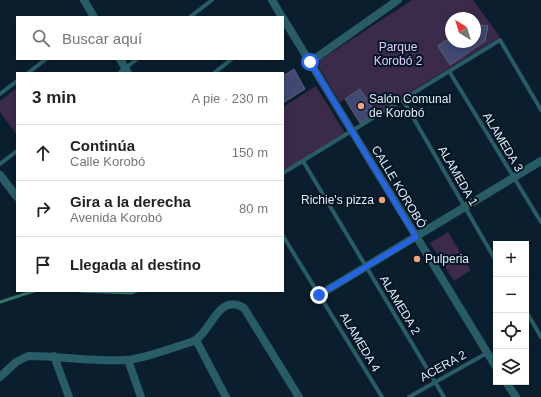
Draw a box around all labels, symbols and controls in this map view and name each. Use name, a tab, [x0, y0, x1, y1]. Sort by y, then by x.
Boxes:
north arrow	[445, 12, 481, 48]
search box	[16, 16, 284, 60]
icon: search	[30, 27, 52, 49]
text: Buscar aquí	[62, 30, 142, 47]
park label: Parque Korobó 2	[374, 40, 423, 68]
route start	[301, 53, 319, 71]
text: 3 min	[32, 88, 76, 107]
text: A pie · 230 m	[191, 91, 268, 106]
place label: Salón Comunal de Korobó	[369, 92, 451, 120]
marker: Salón Comunal de Korobó	[356, 101, 366, 111]
street label: ALAMEDA 3	[480, 110, 526, 174]
text: Continúa	[70, 137, 135, 154]
icon: ahead	[32, 142, 54, 164]
street label: CALLE KOROBÓ	[369, 143, 430, 231]
street label: ALAMEDA 1	[435, 144, 481, 209]
text: 150 m	[232, 145, 268, 160]
text: Calle Korobó	[70, 154, 145, 169]
text: Gira a la derecha	[70, 193, 191, 210]
place label: Richie's pizza	[301, 193, 374, 207]
marker: Richie's pizza	[377, 195, 387, 205]
icon: right	[32, 198, 54, 220]
text: 80 m	[239, 201, 268, 216]
text: Avenida Korobó	[70, 210, 162, 225]
map controls	[493, 241, 529, 385]
button: +	[493, 241, 529, 277]
place label: Pulperia	[425, 252, 469, 266]
icon: arrive	[32, 254, 54, 276]
marker: Pulperia	[412, 254, 422, 264]
text: Llegada al destino	[70, 256, 201, 273]
street label: ALAMEDA 2	[377, 273, 423, 337]
button: −	[493, 277, 529, 313]
route end	[310, 286, 328, 304]
street label: ALAMEDA 4	[337, 310, 383, 374]
button: locate	[493, 313, 529, 349]
street label: ACERA 2	[417, 347, 469, 384]
button: layers	[493, 349, 529, 385]

